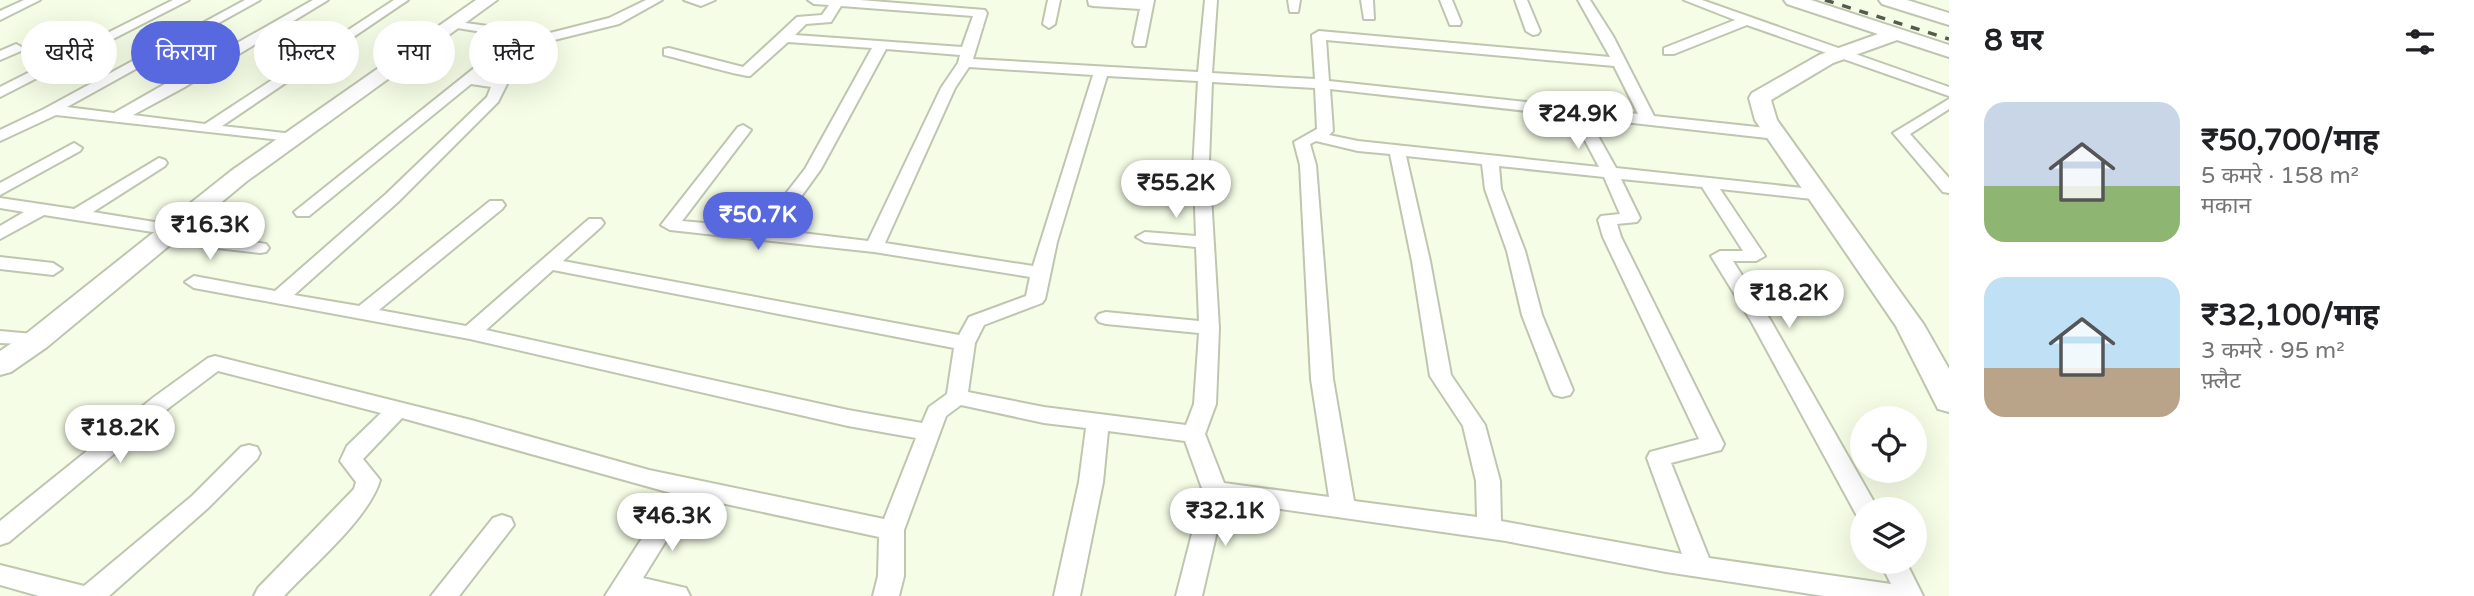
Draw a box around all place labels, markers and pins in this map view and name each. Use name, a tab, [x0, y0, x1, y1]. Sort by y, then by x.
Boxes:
pin: ₹24.9K	[1521, 92, 1635, 151]
pin: ₹55.2K	[1119, 160, 1233, 220]
pin: ₹50.7K	[701, 192, 815, 252]
pin: ₹16.3K	[153, 202, 267, 262]
pin: ₹18.2K	[1732, 270, 1846, 330]
pin: ₹18.2K	[63, 406, 177, 465]
pin: ₹32.1K	[1168, 489, 1282, 548]
pin: ₹46.3K	[615, 494, 729, 553]

